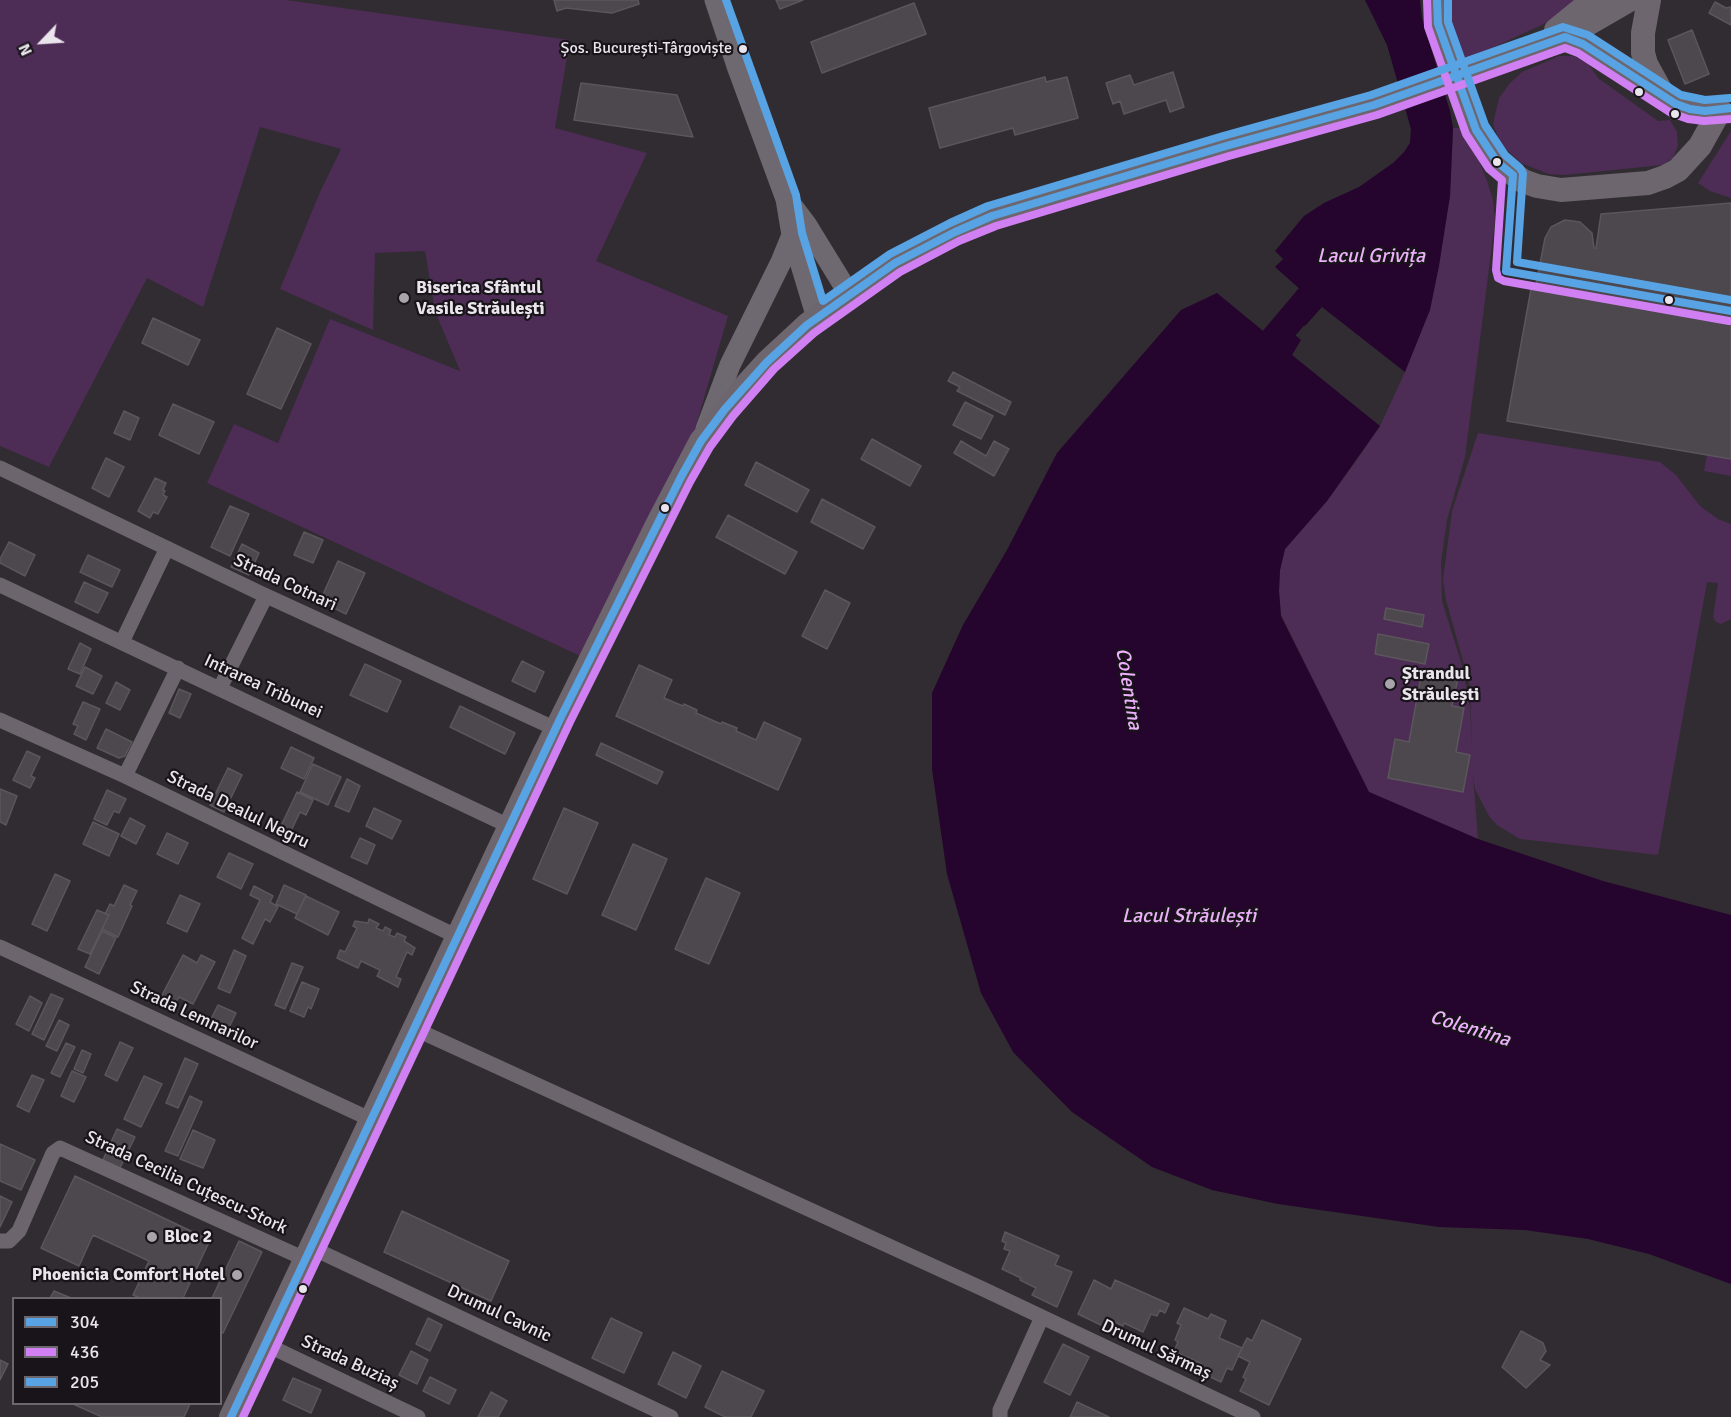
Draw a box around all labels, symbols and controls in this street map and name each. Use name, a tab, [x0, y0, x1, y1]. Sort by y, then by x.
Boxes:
north arrow	[12, 12, 72, 72]
place label: Șos. București-Târgoviște	[561, 39, 732, 59]
text: N	[14, 40, 37, 59]
marker: Șos. București-Târgoviște	[737, 43, 749, 55]
unlabelled marker	[1633, 86, 1645, 98]
unlabelled marker	[1669, 108, 1681, 120]
unlabelled marker	[1491, 156, 1503, 168]
water label: Lacul Grivița	[1317, 245, 1425, 269]
place label: Biserica Sfântul Vasile Străulești	[416, 277, 545, 320]
marker: Biserica Sfântul Vasile Străulești	[397, 291, 411, 305]
unlabelled marker	[1663, 294, 1675, 306]
unlabelled marker	[659, 502, 671, 514]
street label: Strada Cotnari	[230, 550, 340, 616]
water label: Colentina	[1110, 646, 1146, 732]
street label: Intrarea Tribunei	[200, 650, 326, 724]
place label: Ștrandul Străulești	[1402, 663, 1479, 706]
marker: Ștrandul Străulești	[1383, 677, 1397, 691]
street label: Strada Dealul Negru	[163, 766, 313, 854]
water label: Lacul Străulești	[1122, 905, 1256, 929]
street label: Strada Lemnarilor	[127, 977, 261, 1055]
water label: Colentina	[1427, 1005, 1513, 1053]
street label: Strada Cecilia Cuțescu-Stork	[82, 1127, 290, 1239]
place label: Bloc 2	[164, 1226, 212, 1248]
marker: Bloc 2	[145, 1230, 159, 1244]
place label: Phoenicia Comfort Hotel	[32, 1264, 225, 1286]
marker: Phoenicia Comfort Hotel	[230, 1268, 244, 1282]
street label: Drumul Cavnic	[443, 1280, 555, 1348]
unlabelled marker	[297, 1283, 309, 1295]
legend	[12, 1297, 222, 1405]
text: 304	[70, 1311, 99, 1333]
street label: Drumul Sărmaș	[1098, 1315, 1214, 1385]
street label: Strada Buziaș	[298, 1331, 402, 1395]
text: 436	[70, 1341, 99, 1363]
text: 205	[70, 1371, 99, 1393]

